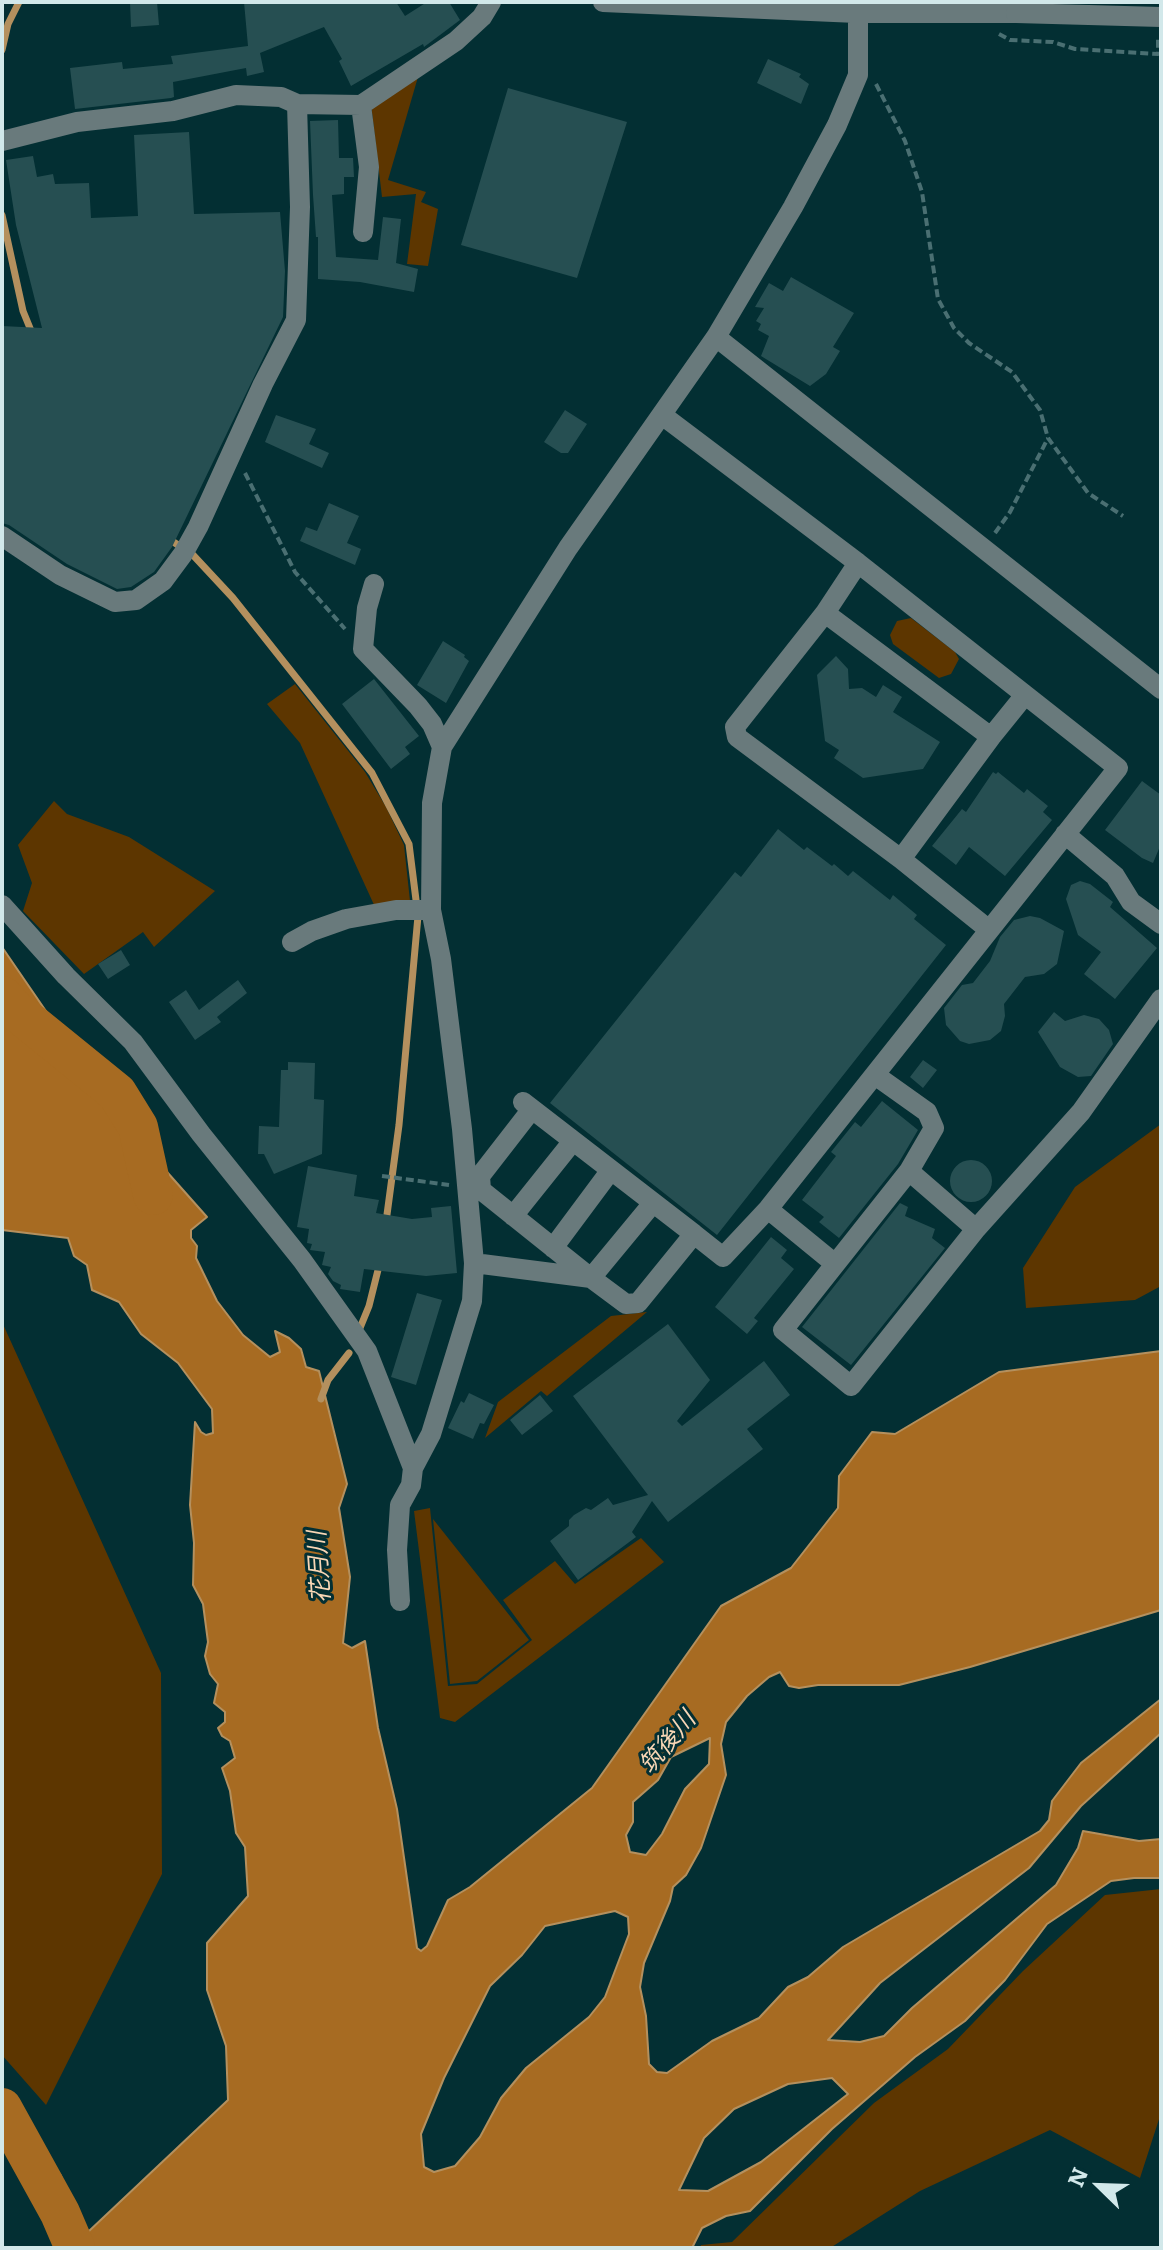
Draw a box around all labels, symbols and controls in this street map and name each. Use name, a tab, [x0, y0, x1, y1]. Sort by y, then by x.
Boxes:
water label: 花月川	[303, 1530, 337, 1604]
water label: 筑後川	[634, 1706, 702, 1780]
north arrow	[1059, 2146, 1139, 2226]
text: N	[1058, 2161, 1095, 2191]

